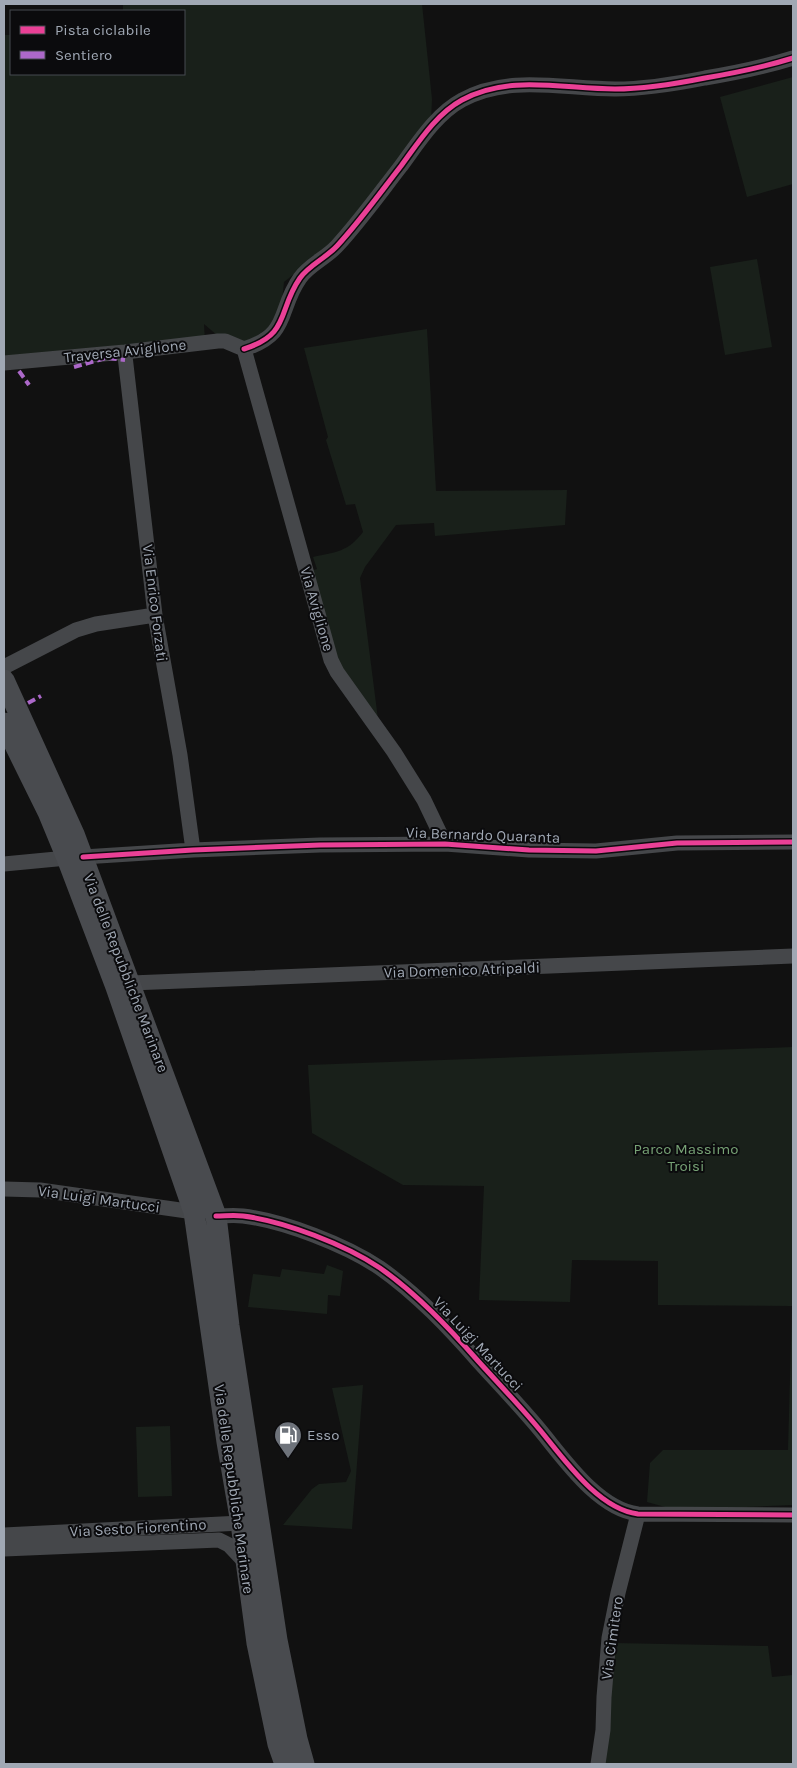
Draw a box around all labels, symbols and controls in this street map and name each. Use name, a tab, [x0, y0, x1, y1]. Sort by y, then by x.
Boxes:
legend	[10, 10, 185, 75]
text: Pista ciclabile	[55, 21, 151, 39]
text: Sentiero	[55, 46, 112, 64]
street label: Traversa Aviglione	[63, 336, 187, 366]
street label: Via Enrico Forzati	[139, 543, 171, 663]
street label: Via Aviglione	[296, 565, 338, 653]
street label: Via Bernardo Quaranta	[406, 823, 560, 847]
street label: Via delle Repubbliche Marinare	[80, 871, 172, 1075]
street label: Via Domenico Atripaldi	[384, 958, 540, 982]
park label: Parco Massimo Troisi	[634, 1140, 738, 1175]
street label: Via Luigi Martucci	[37, 1182, 161, 1216]
street label: Via Luigi Martucci	[430, 1293, 526, 1395]
street label: Via delle Repubbliche Marinare	[210, 1383, 258, 1595]
fuel station icon: Esso	[273, 1420, 303, 1459]
place label: Esso	[307, 1426, 339, 1444]
street label: Via Sesto Fiorentino	[69, 1515, 207, 1541]
street label: Via Cimitero	[597, 1595, 627, 1681]

